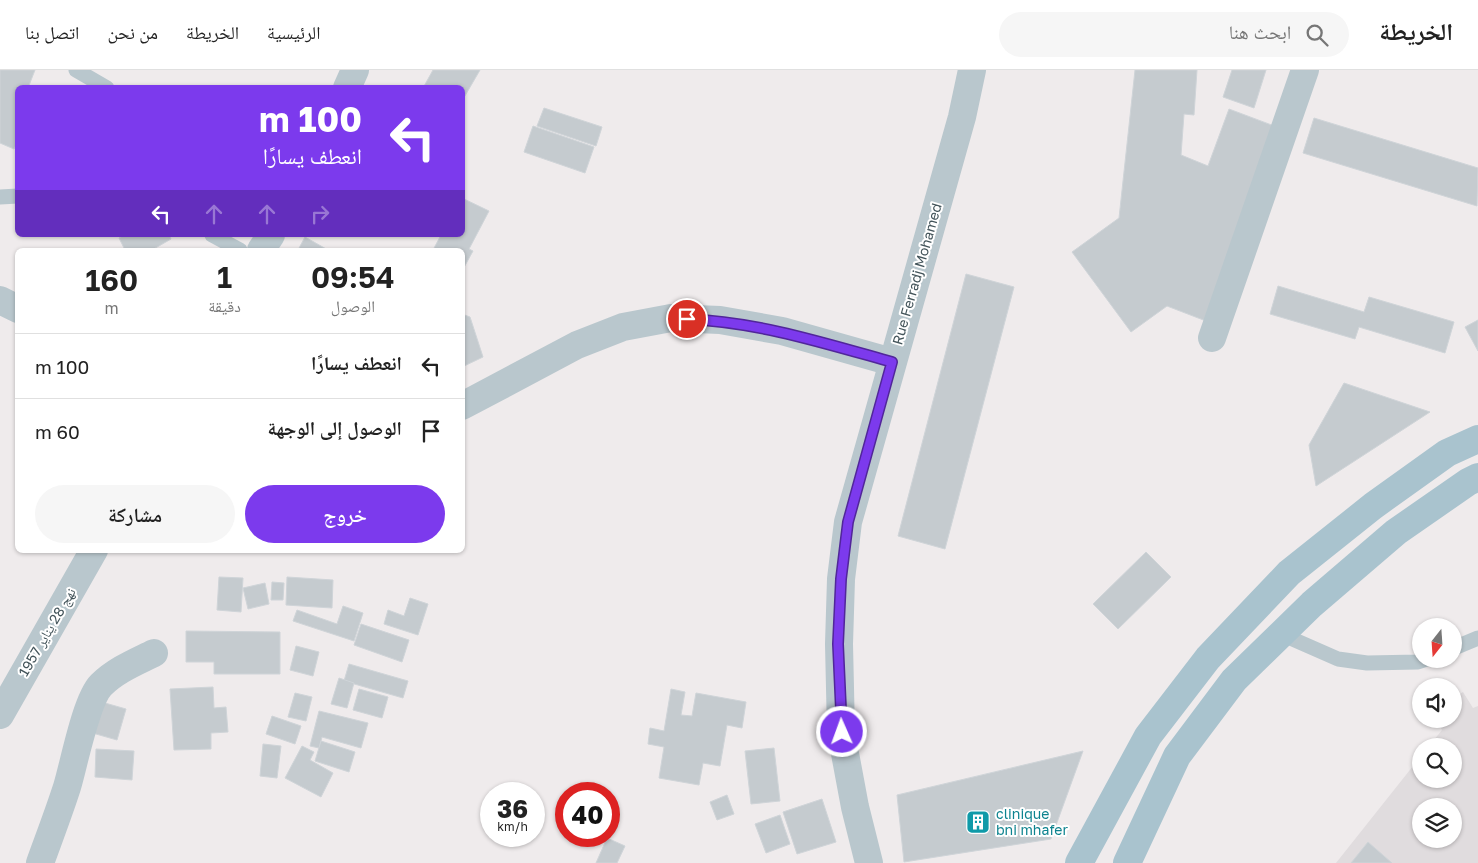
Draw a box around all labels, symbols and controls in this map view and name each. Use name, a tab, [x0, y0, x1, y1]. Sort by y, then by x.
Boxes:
search box	[999, 12, 1349, 57]
text: الخريطة	[1379, 16, 1453, 45]
text: ابحث هنا	[1229, 20, 1291, 43]
text: اتصل بنا	[25, 21, 79, 43]
text: من نحن	[107, 21, 158, 43]
text: الخريطة	[186, 21, 239, 43]
text: الرئيسية	[267, 21, 320, 43]
icon: search	[1303, 21, 1331, 49]
text: 100 m	[259, 98, 362, 140]
icon: left	[380, 105, 445, 170]
text: انعطف يسارًا	[263, 142, 362, 169]
icon: left	[147, 200, 175, 228]
icon: ahead	[200, 200, 228, 228]
icon: ahead	[253, 200, 281, 228]
icon: right	[306, 200, 334, 228]
street label: Rue Ferradj Mohamed	[888, 201, 945, 347]
text: 1	[217, 259, 232, 295]
text: 09:54	[311, 259, 395, 295]
text: 160	[85, 262, 138, 298]
text: دقيقة	[208, 296, 241, 316]
text: الوصول	[331, 296, 375, 316]
text: m	[105, 298, 119, 318]
pin	[666, 298, 708, 340]
icon: arrive	[673, 305, 701, 333]
text: انعطف يسارًا	[311, 351, 402, 374]
icon: left	[417, 352, 445, 380]
text: 100 m	[35, 355, 89, 378]
text: الوصول إلى الوجهة	[268, 416, 402, 439]
icon: arrive	[417, 417, 445, 445]
text: 60 m	[35, 420, 80, 443]
button: مشاركة	[35, 485, 235, 543]
button: خروج	[245, 485, 445, 543]
street label: نهج 28 يناير 1957	[14, 584, 81, 680]
north arrow	[1412, 618, 1462, 668]
map controls	[1412, 618, 1462, 848]
button: sound	[1412, 678, 1462, 728]
position arrow	[815, 705, 867, 757]
button: search	[1412, 738, 1462, 788]
speed limit sign: 40	[555, 782, 620, 847]
text: 36	[497, 793, 528, 824]
button: layers	[1412, 798, 1462, 848]
place label: clinique bni mhafer	[996, 805, 1068, 838]
building icon: clinique bni mhafer	[965, 809, 991, 835]
text: km/h	[497, 819, 528, 834]

